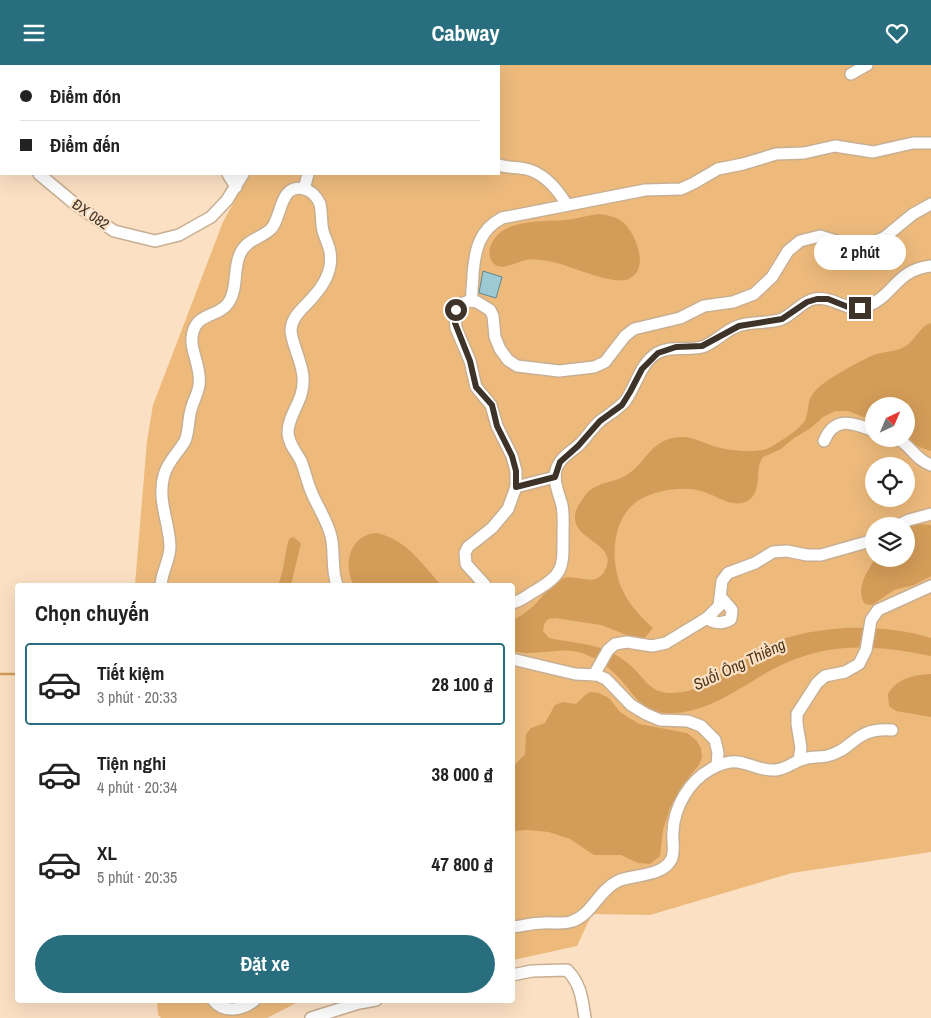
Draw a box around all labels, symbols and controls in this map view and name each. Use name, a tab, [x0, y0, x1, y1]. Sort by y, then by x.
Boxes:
text: Cabway	[431, 18, 500, 48]
icon: menu	[20, 19, 48, 47]
icon: heart	[883, 19, 911, 47]
text: Điểm đón	[50, 83, 121, 109]
text: Điểm đến	[50, 132, 120, 158]
street label: ĐX 082	[68, 194, 114, 234]
callout: 2 phút	[814, 235, 906, 271]
text: 2 phút	[840, 241, 880, 263]
route end	[849, 297, 871, 319]
route start	[445, 299, 467, 321]
north arrow	[865, 397, 915, 447]
map controls	[865, 397, 915, 567]
button: locate	[865, 457, 915, 507]
button: layers	[865, 517, 915, 567]
text: Chọn chuyến	[35, 598, 149, 628]
water label: Suối Ông Thiềng	[689, 633, 789, 695]
text: Tiết kiệm	[97, 660, 164, 686]
icon: car	[37, 662, 82, 707]
text: 28 100 ₫	[431, 671, 493, 697]
text: 3 phút · 20:33	[97, 686, 177, 708]
text: Tiện nghi	[97, 750, 166, 776]
icon: car	[37, 752, 82, 797]
text: 38 000 ₫	[431, 761, 493, 787]
text: 4 phút · 20:34	[97, 776, 177, 798]
text: XL	[97, 840, 117, 866]
icon: car	[37, 842, 82, 887]
text: 47 800 ₫	[431, 851, 493, 877]
text: 5 phút · 20:35	[97, 866, 177, 888]
button: Đặt xe	[35, 935, 495, 993]

